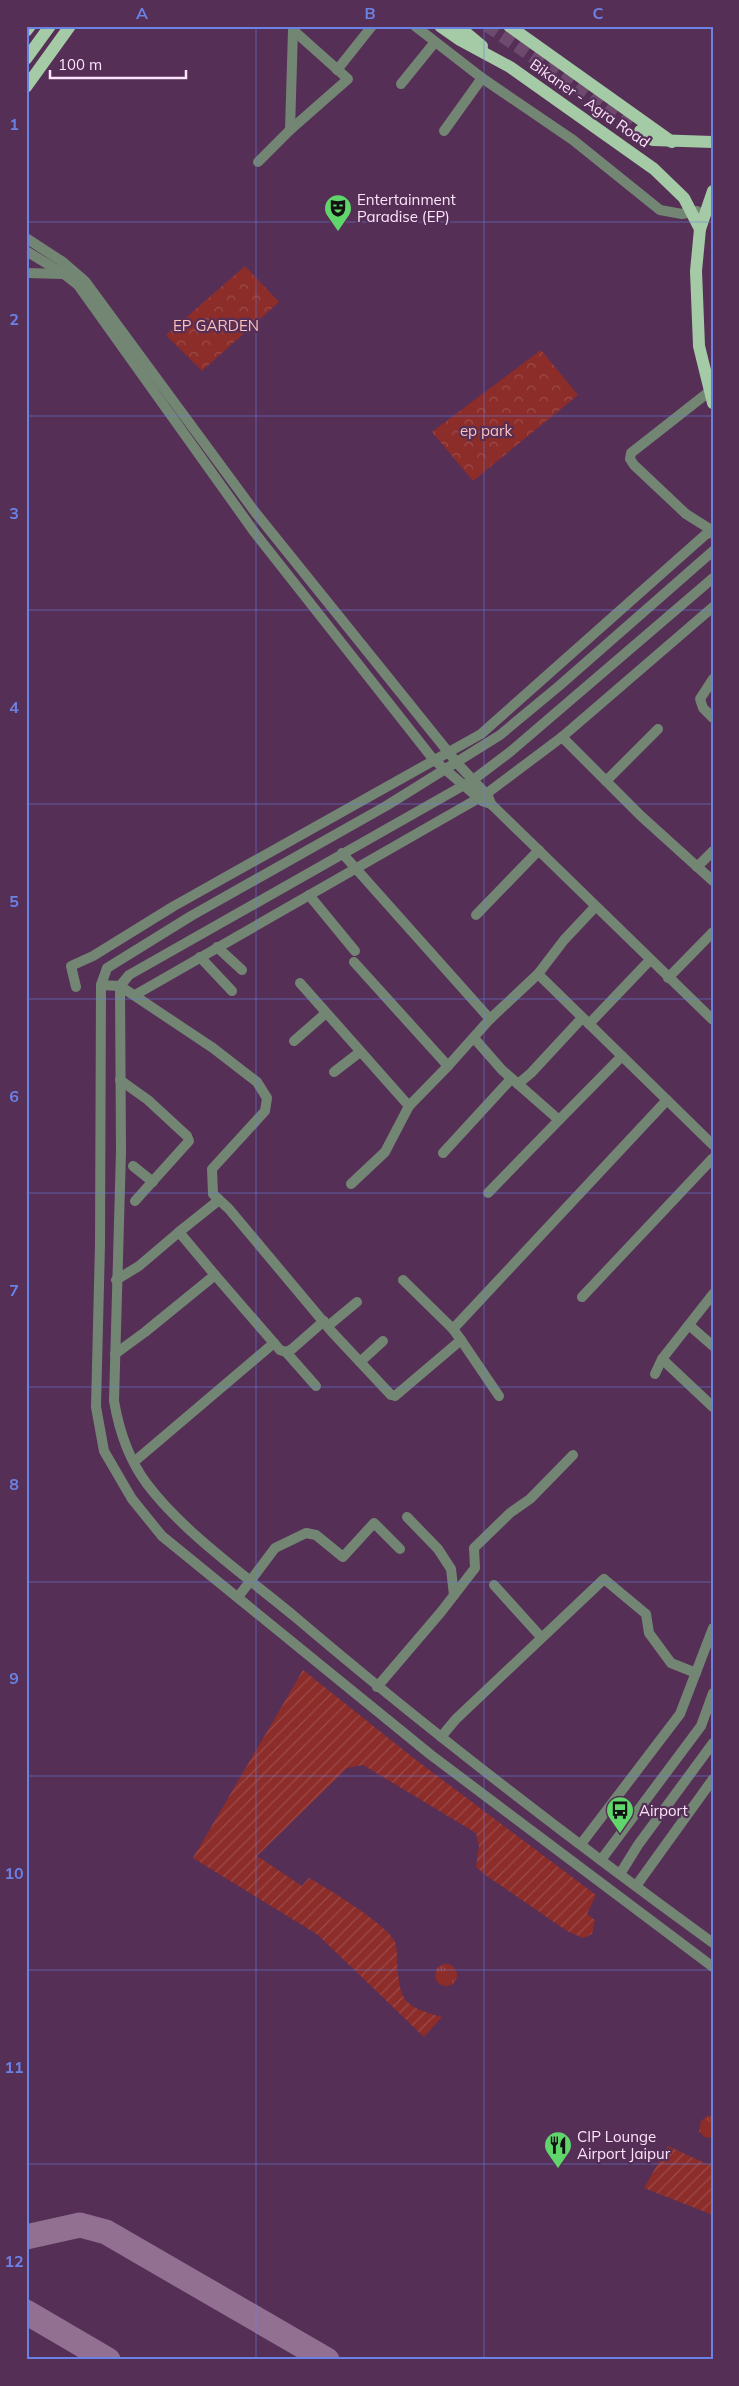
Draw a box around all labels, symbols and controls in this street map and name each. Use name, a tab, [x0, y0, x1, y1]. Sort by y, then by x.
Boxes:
text: A	[136, 3, 148, 23]
text: B	[364, 3, 376, 23]
text: C	[593, 3, 604, 23]
scale bar	[50, 48, 186, 80]
street label: Bikaner - Agra Road	[526, 54, 654, 152]
text: 100 m	[58, 55, 102, 74]
text: 1	[9, 114, 19, 134]
place label: Entertainment Paradise (EP)	[357, 190, 456, 226]
theatre icon: Entertainment Paradise (EP)	[323, 193, 353, 232]
text: 2	[9, 309, 19, 329]
park label: EP GARDEN	[173, 316, 259, 335]
park label: ep park	[460, 421, 512, 440]
text: 3	[9, 503, 19, 523]
text: 4	[9, 697, 19, 717]
text: 5	[9, 891, 19, 911]
text: 6	[9, 1086, 19, 1106]
text: 7	[9, 1280, 19, 1300]
text: 8	[9, 1474, 19, 1494]
text: 9	[9, 1668, 19, 1688]
bus stop icon: Airport	[605, 1795, 635, 1834]
place label: Airport	[639, 1801, 688, 1820]
text: 10	[4, 1863, 24, 1883]
text: 11	[4, 2057, 24, 2077]
place label: CIP Lounge Airport Jaipur	[577, 2127, 671, 2163]
restaurant icon: CIP Lounge Airport Jaipur	[543, 2130, 573, 2169]
text: 12	[4, 2251, 24, 2271]

